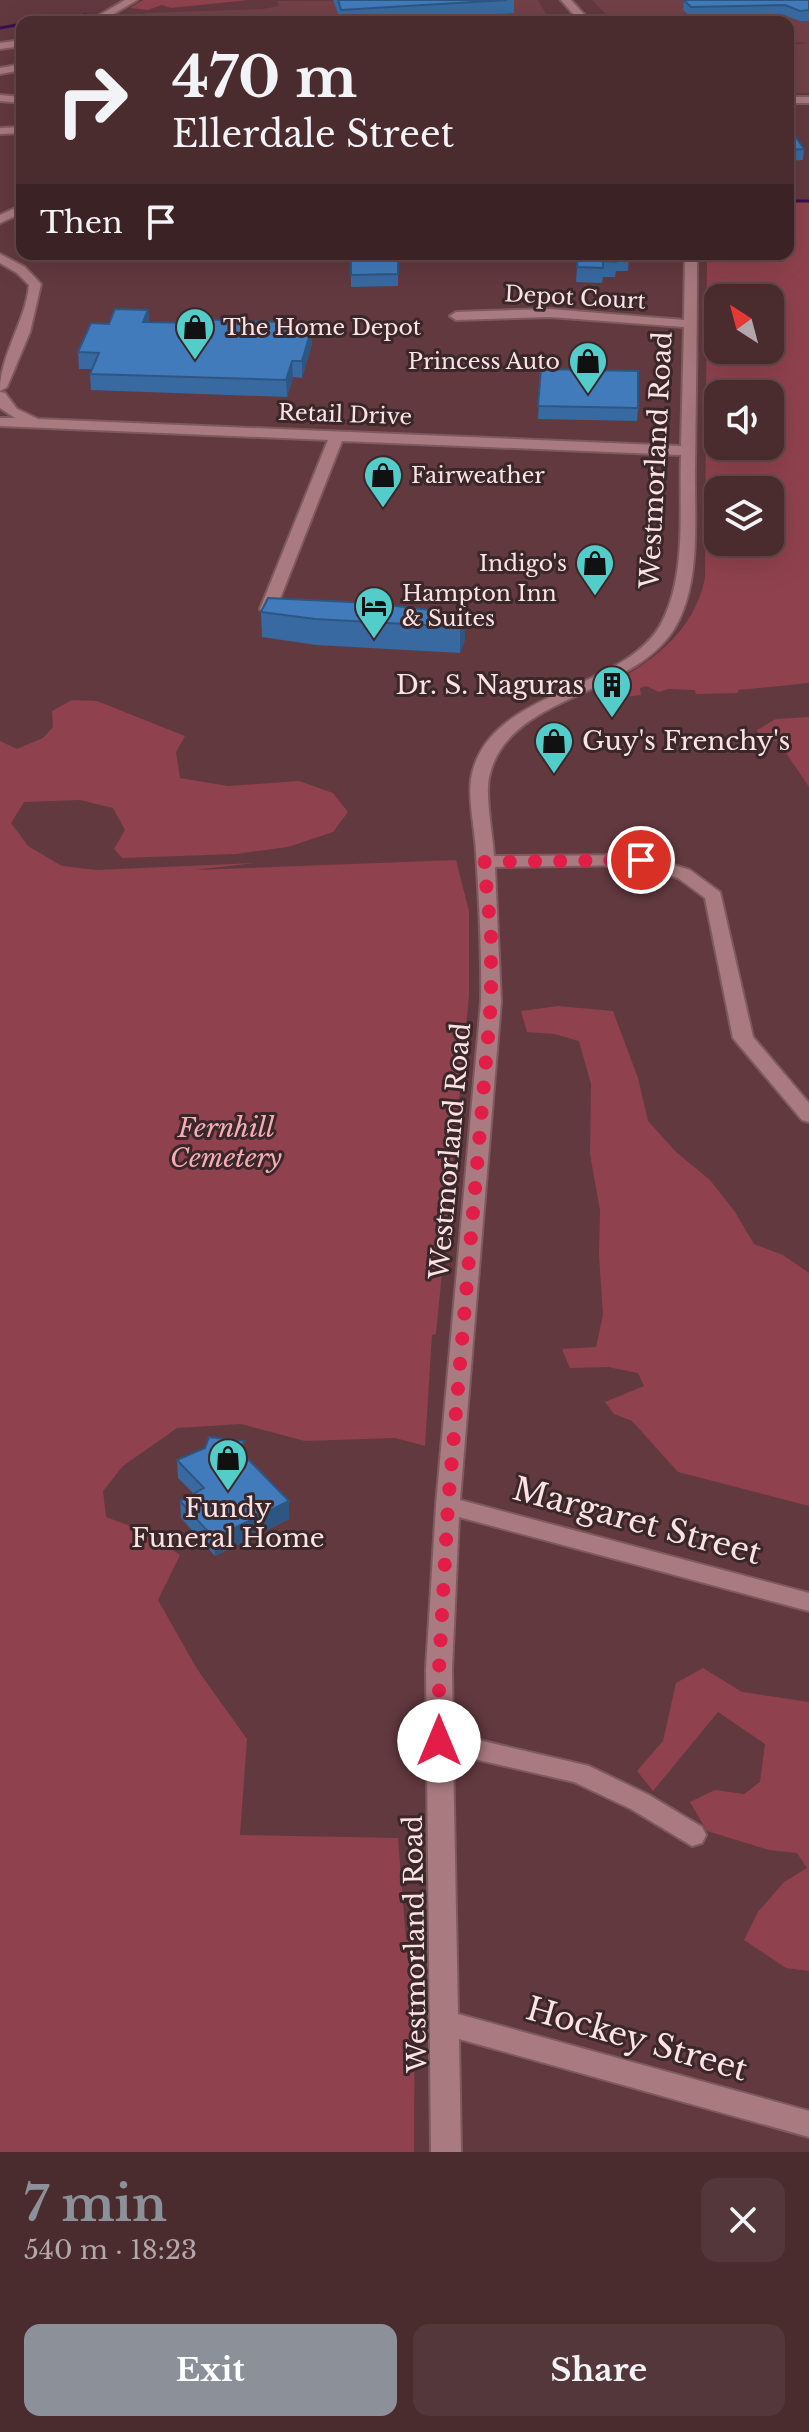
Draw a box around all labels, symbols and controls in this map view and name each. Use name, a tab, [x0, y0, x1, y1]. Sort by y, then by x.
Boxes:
text: 470 m	[172, 43, 357, 112]
icon: right	[40, 48, 144, 152]
text: Ellerdale Street	[172, 112, 454, 157]
icon: arrive	[139, 200, 183, 244]
text: Then	[40, 204, 123, 241]
street label: Depot Court	[504, 280, 647, 315]
north arrow	[704, 284, 784, 364]
map controls	[704, 284, 784, 556]
shop icon: The Home Depot	[174, 306, 216, 361]
place label: The Home Depot	[223, 314, 422, 341]
street label: Westmorland Road	[633, 331, 679, 590]
shop icon: Princess Auto	[567, 340, 609, 395]
place label: Princess Auto	[408, 348, 560, 375]
button: sound	[704, 380, 784, 460]
street label: Retail Drive	[277, 399, 412, 430]
shop icon: Fairweather	[362, 454, 404, 509]
place label: Fairweather	[411, 462, 545, 489]
button: layers	[704, 476, 784, 556]
shop icon: Indigo's	[574, 542, 616, 597]
place label: Indigo's	[479, 550, 567, 577]
place label: Hampton Inn & Suites	[402, 580, 557, 632]
hotel icon: Hampton Inn & Suites	[353, 585, 395, 640]
building icon: Dr. S. Naguras	[591, 664, 633, 719]
place label: Dr. S. Naguras	[396, 669, 584, 701]
shop icon: Guy's Frenchy's	[533, 720, 575, 775]
place label: Guy's Frenchy's	[582, 725, 790, 757]
pin	[607, 826, 675, 894]
icon: arrive	[619, 838, 663, 882]
street label: Westmorland Road	[423, 1021, 477, 1282]
park label: Fernhill Cemetery	[170, 1112, 283, 1174]
shop icon: Fundy Funeral Home	[207, 1437, 249, 1492]
street label: Margaret Street	[508, 1469, 766, 1573]
place label: Fundy Funeral Home	[131, 1492, 325, 1554]
position arrow	[397, 1699, 481, 1783]
street label: Westmorland Road	[397, 1815, 433, 2074]
street label: Hockey Street	[522, 1988, 752, 2090]
text: 7 min	[24, 2174, 167, 2234]
button: close	[701, 2178, 785, 2262]
text: 540 m · 18:23	[24, 2234, 197, 2266]
button: Exit	[24, 2324, 397, 2416]
button: Share	[413, 2324, 785, 2416]

